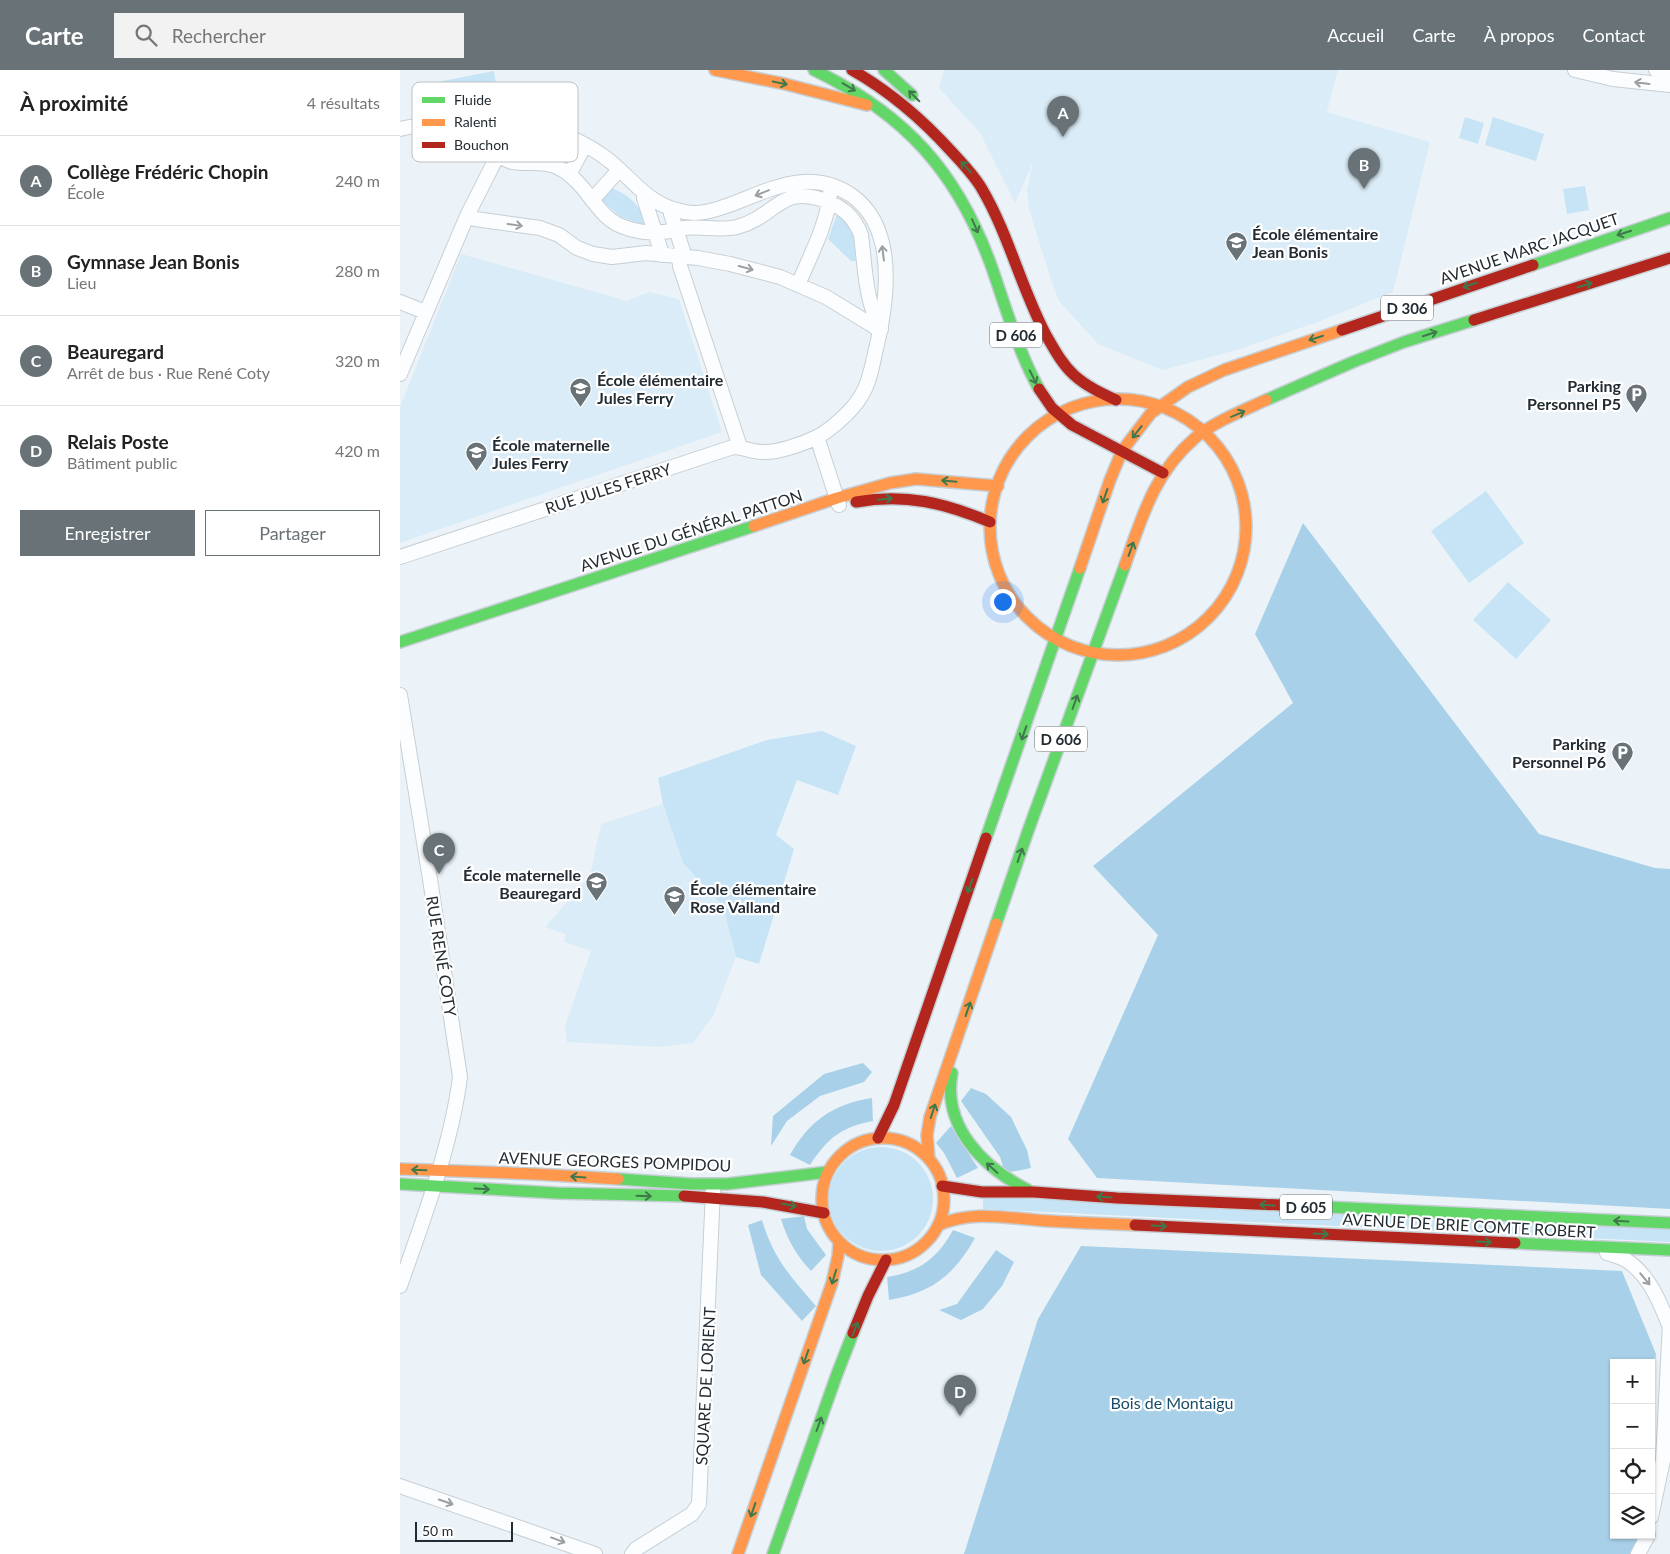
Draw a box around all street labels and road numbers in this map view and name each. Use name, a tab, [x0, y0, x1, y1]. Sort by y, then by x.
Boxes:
street label: AVENUE MARC JACQUET	[1437, 208, 1622, 288]
road number: D 306	[1381, 296, 1433, 320]
road number: D 606	[990, 322, 1042, 348]
street label: RUE JULES FERRY	[543, 459, 673, 517]
street label: AVENUE DU GÉNÉRAL PATTON	[578, 485, 804, 575]
road number: D 606	[1035, 726, 1087, 752]
street label: RUE RENÉ COTY	[423, 894, 461, 1018]
street label: AVENUE GEORGES POMPIDOU	[498, 1147, 732, 1175]
road number: D 605	[1280, 1194, 1332, 1220]
street label: AVENUE DE BRIE COMTE ROBERT	[1342, 1209, 1597, 1241]
street label: SQUARE DE LORIENT	[691, 1306, 719, 1466]

